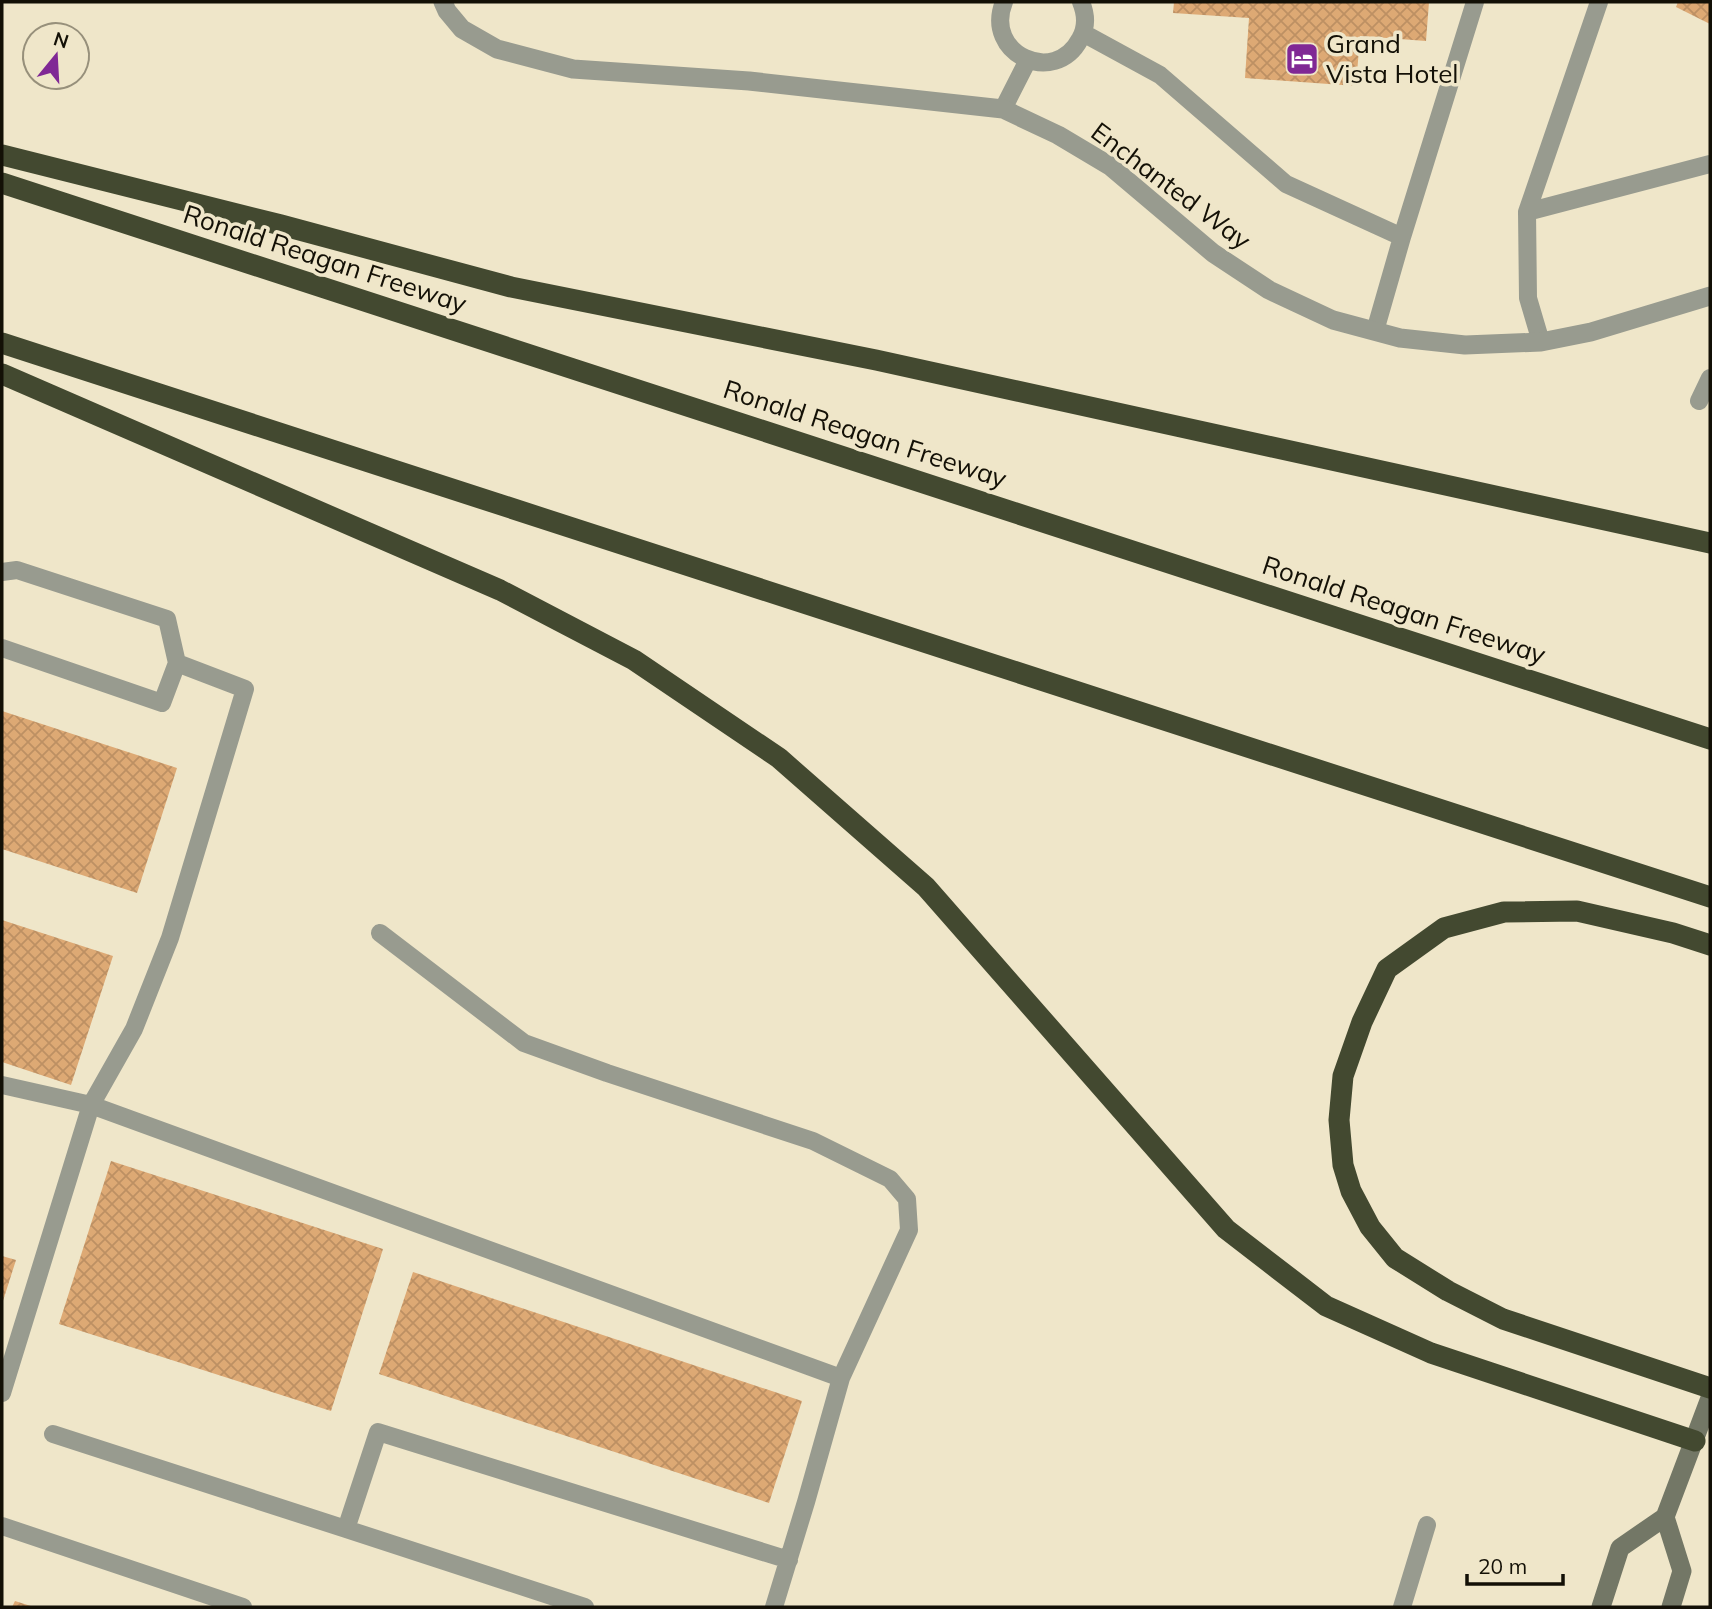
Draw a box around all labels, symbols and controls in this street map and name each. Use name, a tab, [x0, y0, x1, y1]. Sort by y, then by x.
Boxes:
north arrow	[21, 21, 91, 91]
text: N	[51, 26, 72, 53]
place label: Grand Vista Hotel	[1326, 27, 1459, 90]
hotel icon: Grand Vista Hotel	[1283, 40, 1321, 78]
street label: Enchanted Way	[1085, 115, 1258, 257]
street label: Ronald Reagan Freeway	[179, 197, 471, 320]
street label: Ronald Reagan Freeway	[719, 372, 1011, 495]
street label: Ronald Reagan Freeway	[1258, 548, 1550, 671]
scale bar	[1467, 1542, 1563, 1586]
text: 20 m	[1478, 1553, 1527, 1579]

